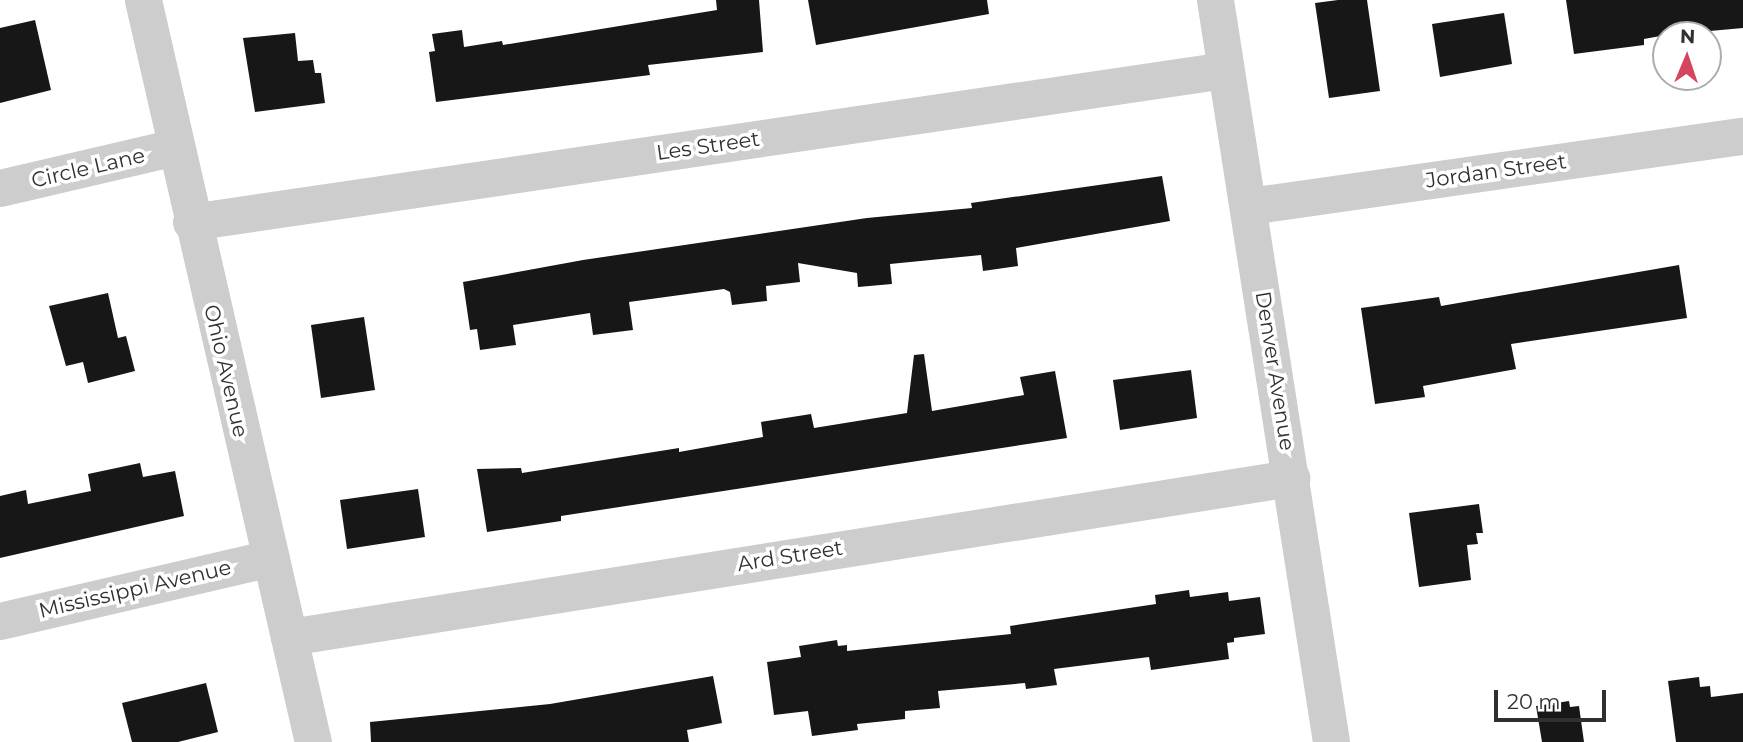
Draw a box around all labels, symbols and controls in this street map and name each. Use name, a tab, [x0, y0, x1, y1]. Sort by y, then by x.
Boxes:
north arrow	[1652, 21, 1722, 91]
text: N	[1680, 25, 1696, 48]
street label: Les Street	[655, 126, 761, 166]
street label: Circle Lane	[29, 143, 147, 193]
street label: Jordan Street	[1424, 149, 1568, 193]
street label: Denver Avenue	[1250, 290, 1300, 452]
street label: Ohio Avenue	[198, 302, 254, 440]
street label: Ard Street	[735, 535, 845, 577]
street label: Mississippi Avenue	[36, 555, 234, 623]
scale bar	[1498, 676, 1610, 720]
text: 20 m	[1507, 689, 1561, 714]

